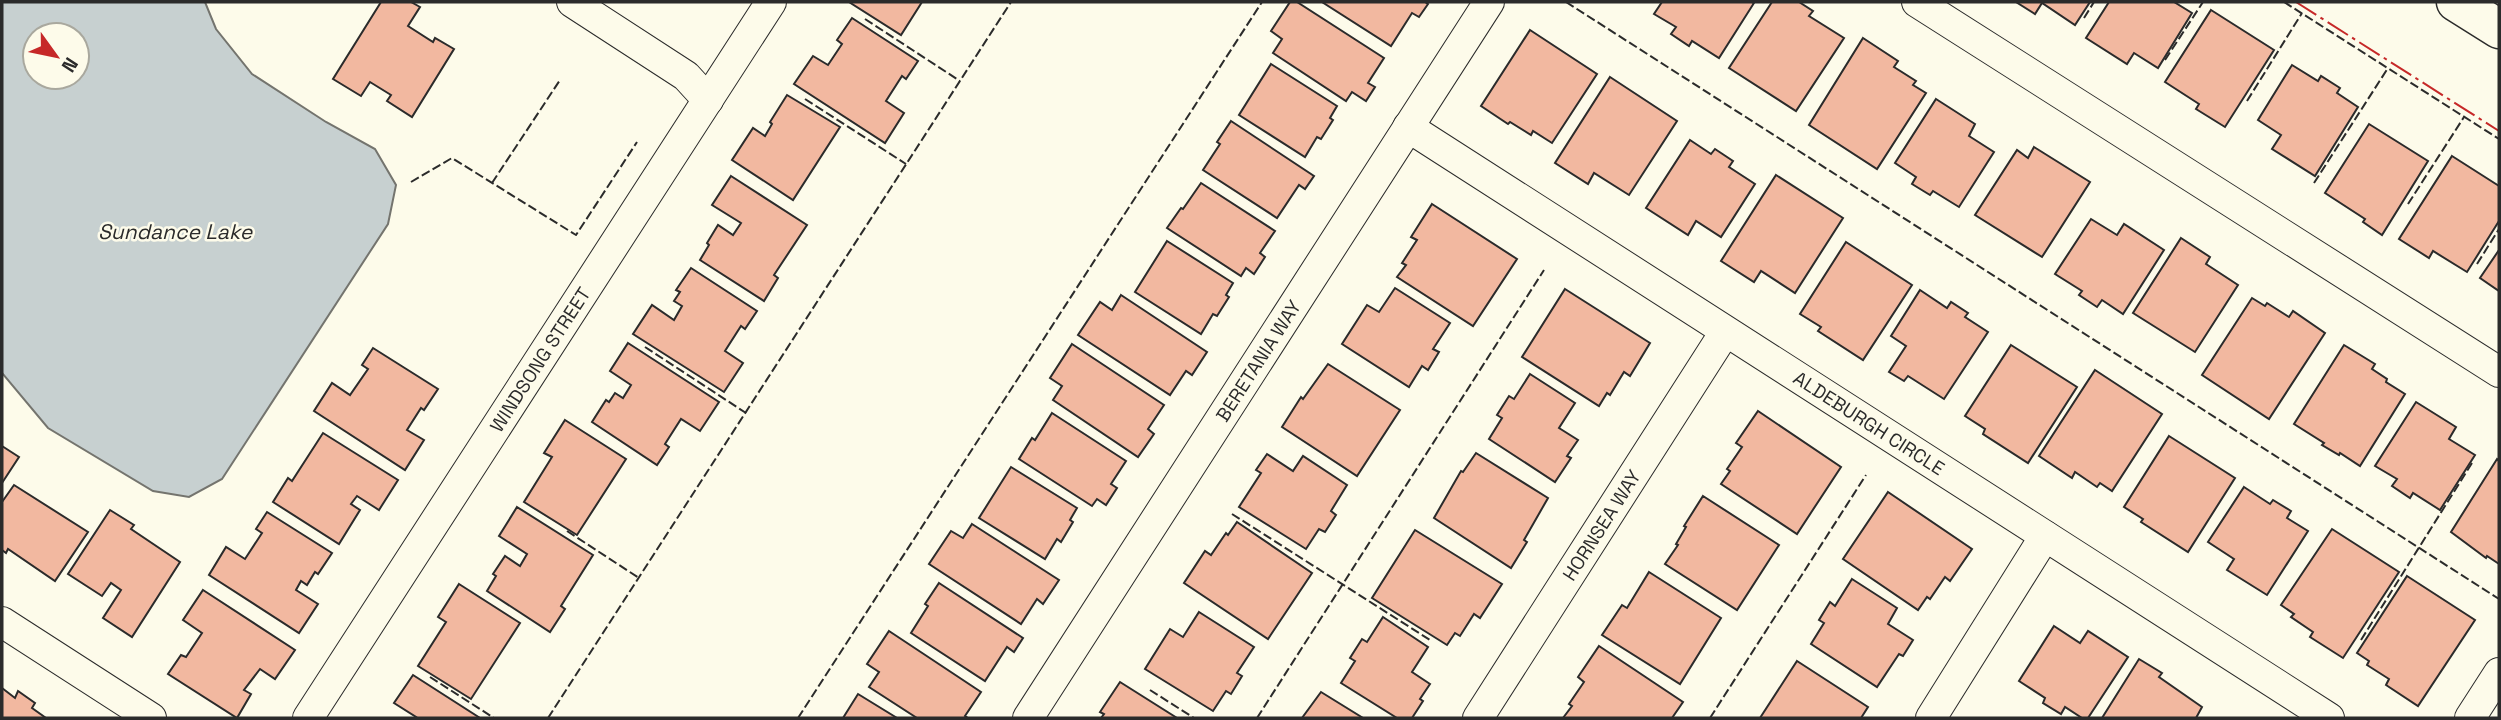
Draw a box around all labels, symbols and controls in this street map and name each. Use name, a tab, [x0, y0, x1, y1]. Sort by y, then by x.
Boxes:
north arrow	[21, 21, 91, 91]
text: N	[56, 53, 84, 77]
water label: Sundance Lake	[98, 218, 254, 245]
street label: WINDSONG STREET	[484, 282, 596, 437]
street label: BERETANIA WAY	[1210, 295, 1307, 426]
street label: ALDEBURGH CIRCLE	[1789, 365, 1950, 481]
street label: HORNSEA WAY	[1557, 465, 1646, 585]

